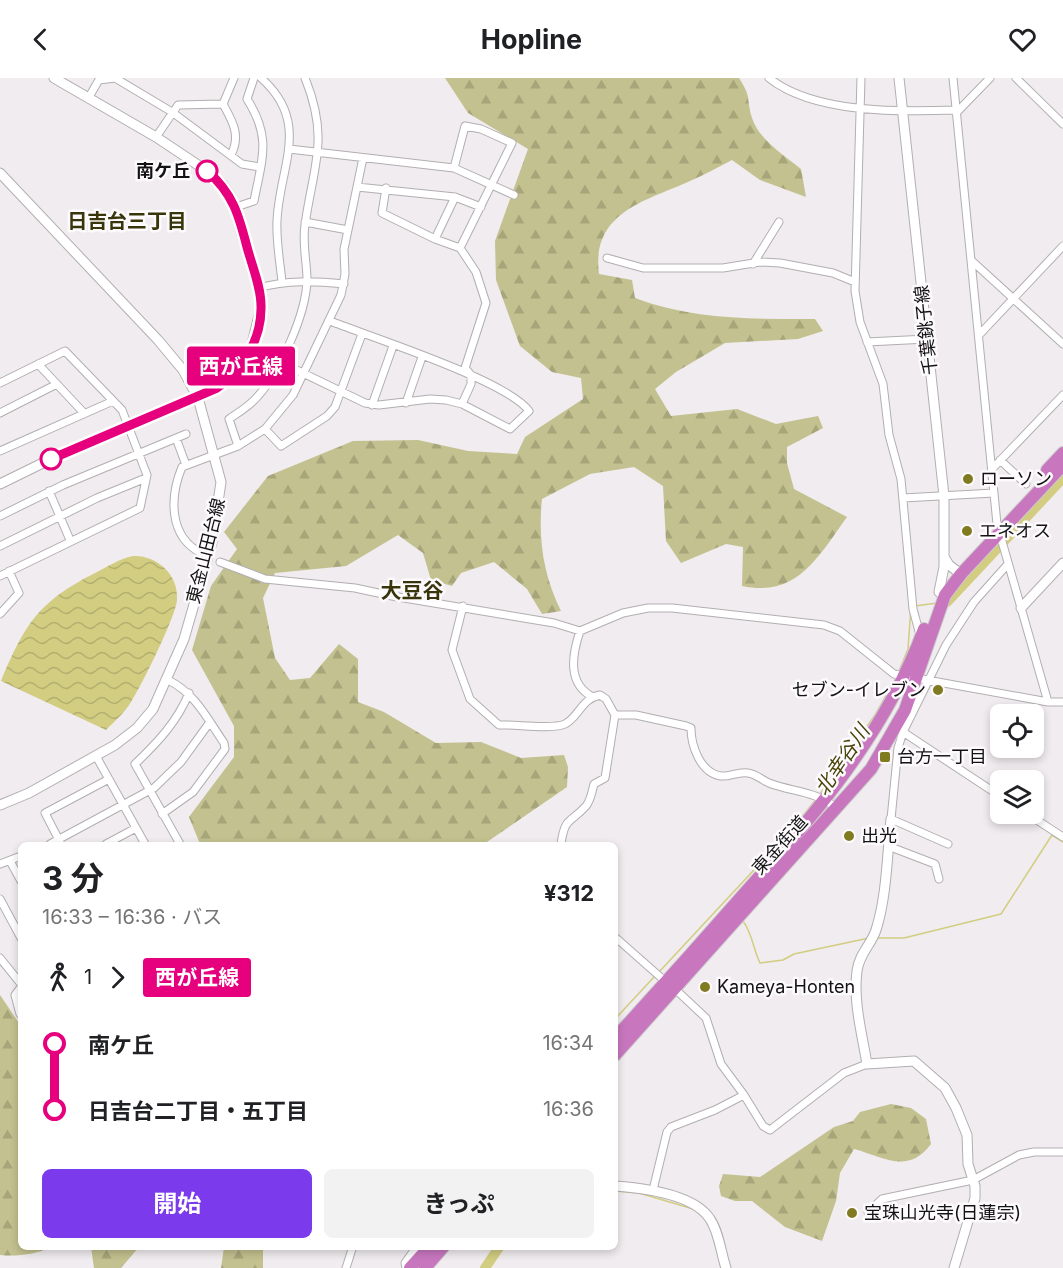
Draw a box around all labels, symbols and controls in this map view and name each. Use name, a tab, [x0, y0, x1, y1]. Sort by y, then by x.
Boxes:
icon: back	[24, 23, 57, 56]
text: Hopline	[481, 23, 582, 56]
icon: heart	[1006, 23, 1039, 56]
place label: 南ケ丘	[136, 160, 190, 181]
marker: 南ケ丘	[196, 160, 218, 182]
district label: 日吉台三丁目	[67, 209, 187, 233]
street label: 千葉銚子線	[910, 284, 941, 376]
line badge: 西が丘線	[199, 346, 283, 386]
text: 西が丘線	[199, 354, 283, 379]
unlabelled marker	[40, 448, 62, 470]
place label: ローソン	[980, 468, 1052, 489]
marker: ローソン	[961, 472, 975, 486]
street label: 東金山田台線	[182, 496, 229, 606]
place label: エネオス	[979, 520, 1051, 541]
marker: エネオス	[960, 524, 974, 538]
district label: 大豆谷	[381, 578, 444, 603]
place label: セブン-イレブン	[792, 679, 926, 700]
marker: セブン-イレブン	[931, 683, 945, 697]
map controls	[990, 704, 1044, 824]
button: locate	[990, 704, 1044, 758]
water label: 北幸谷川	[810, 718, 875, 800]
place label: 台方一丁目	[897, 746, 987, 767]
marker: 台方一丁目	[878, 750, 892, 764]
button: layers	[990, 770, 1044, 824]
street label: 東金街道	[748, 811, 812, 878]
place label: 出光	[861, 825, 897, 846]
marker: 出光	[842, 829, 856, 843]
text: 3 分	[42, 858, 104, 898]
text: ¥312	[544, 880, 594, 906]
text: 16:33 – 16:36 · バス	[42, 905, 222, 929]
icon: walk	[42, 961, 75, 994]
icon: forward	[101, 961, 134, 994]
text: 1	[84, 965, 92, 989]
text: 西が丘線	[155, 965, 239, 990]
place label: Kameya-Honten	[717, 976, 855, 997]
marker: Kameya-Honten	[698, 980, 712, 994]
text: 16:34	[542, 1031, 594, 1055]
text: 南ケ丘	[88, 1032, 154, 1058]
text: 16:36	[543, 1097, 594, 1121]
text: 日吉台二丁目・五丁目	[88, 1098, 308, 1124]
button: 開始	[42, 1169, 312, 1238]
button: きっぷ	[324, 1169, 594, 1238]
place label: 宝珠山光寺(日蓮宗)	[864, 1202, 1021, 1223]
marker: 宝珠山光寺(日蓮宗)	[845, 1206, 859, 1220]

